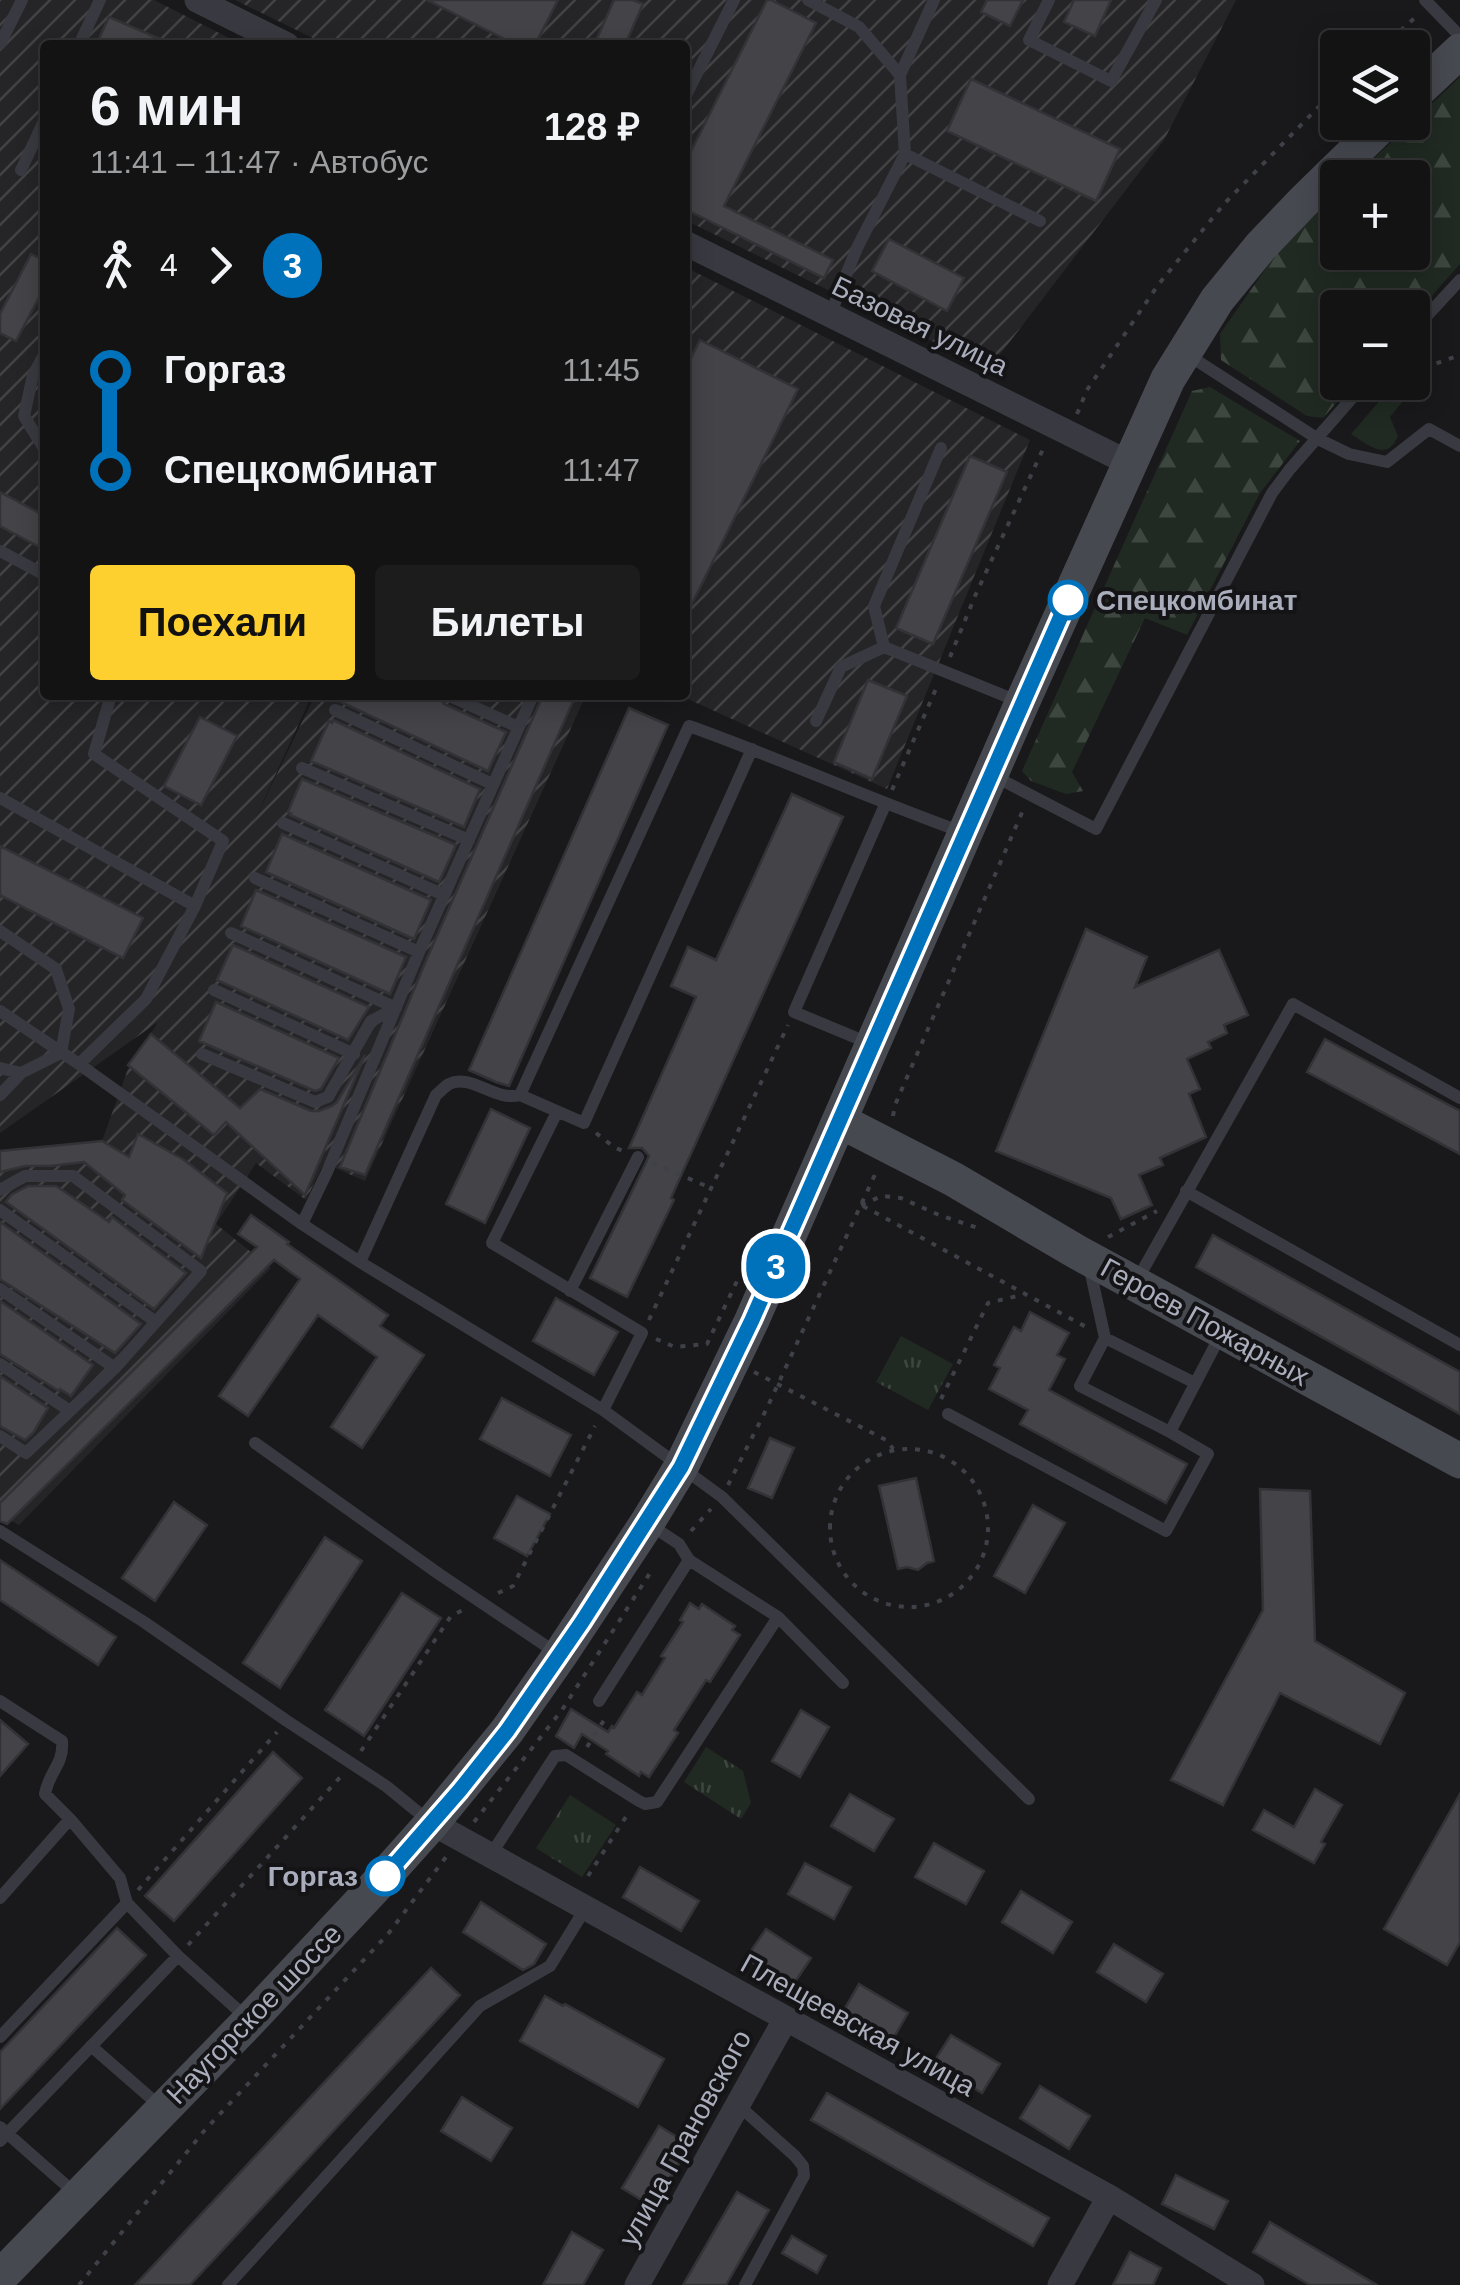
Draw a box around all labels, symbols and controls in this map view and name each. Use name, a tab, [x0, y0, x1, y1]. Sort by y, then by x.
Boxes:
map controls	[1320, 30, 1430, 400]
button: layers	[1320, 30, 1430, 140]
text: 6 мин	[90, 75, 244, 137]
text: 128 ₽	[544, 106, 640, 148]
text: 11:41 – 11:47 · Автобус	[90, 144, 428, 180]
button: +	[1320, 160, 1430, 270]
icon: walk	[90, 238, 145, 293]
icon: forward	[193, 238, 248, 293]
text: 3	[283, 246, 302, 285]
text: 4	[160, 247, 178, 283]
street label: Базовая улица	[827, 270, 1013, 382]
button: −	[1320, 290, 1430, 400]
text: Горгаз	[164, 349, 286, 391]
text: 11:45	[562, 352, 640, 388]
text: Спецкомбинат	[164, 449, 437, 491]
text: 11:47	[562, 452, 640, 488]
button: Поехали	[90, 565, 355, 680]
button: Билеты	[375, 565, 640, 680]
marker: Спецкомбинат	[1049, 581, 1087, 619]
place label: Спецкомбинат	[1096, 585, 1297, 616]
line badge: 3	[744, 1234, 808, 1298]
text: 3	[766, 1247, 786, 1286]
street label: Героев Пожарных	[1096, 1252, 1314, 1392]
marker: Горгаз	[366, 1857, 404, 1895]
place label: Горгаз	[268, 1861, 358, 1892]
street label: Наугорское шоссе	[160, 1918, 348, 2110]
street label: Плещеевская улица	[736, 1948, 981, 2102]
street label: улица Грановского	[613, 2024, 757, 2252]

